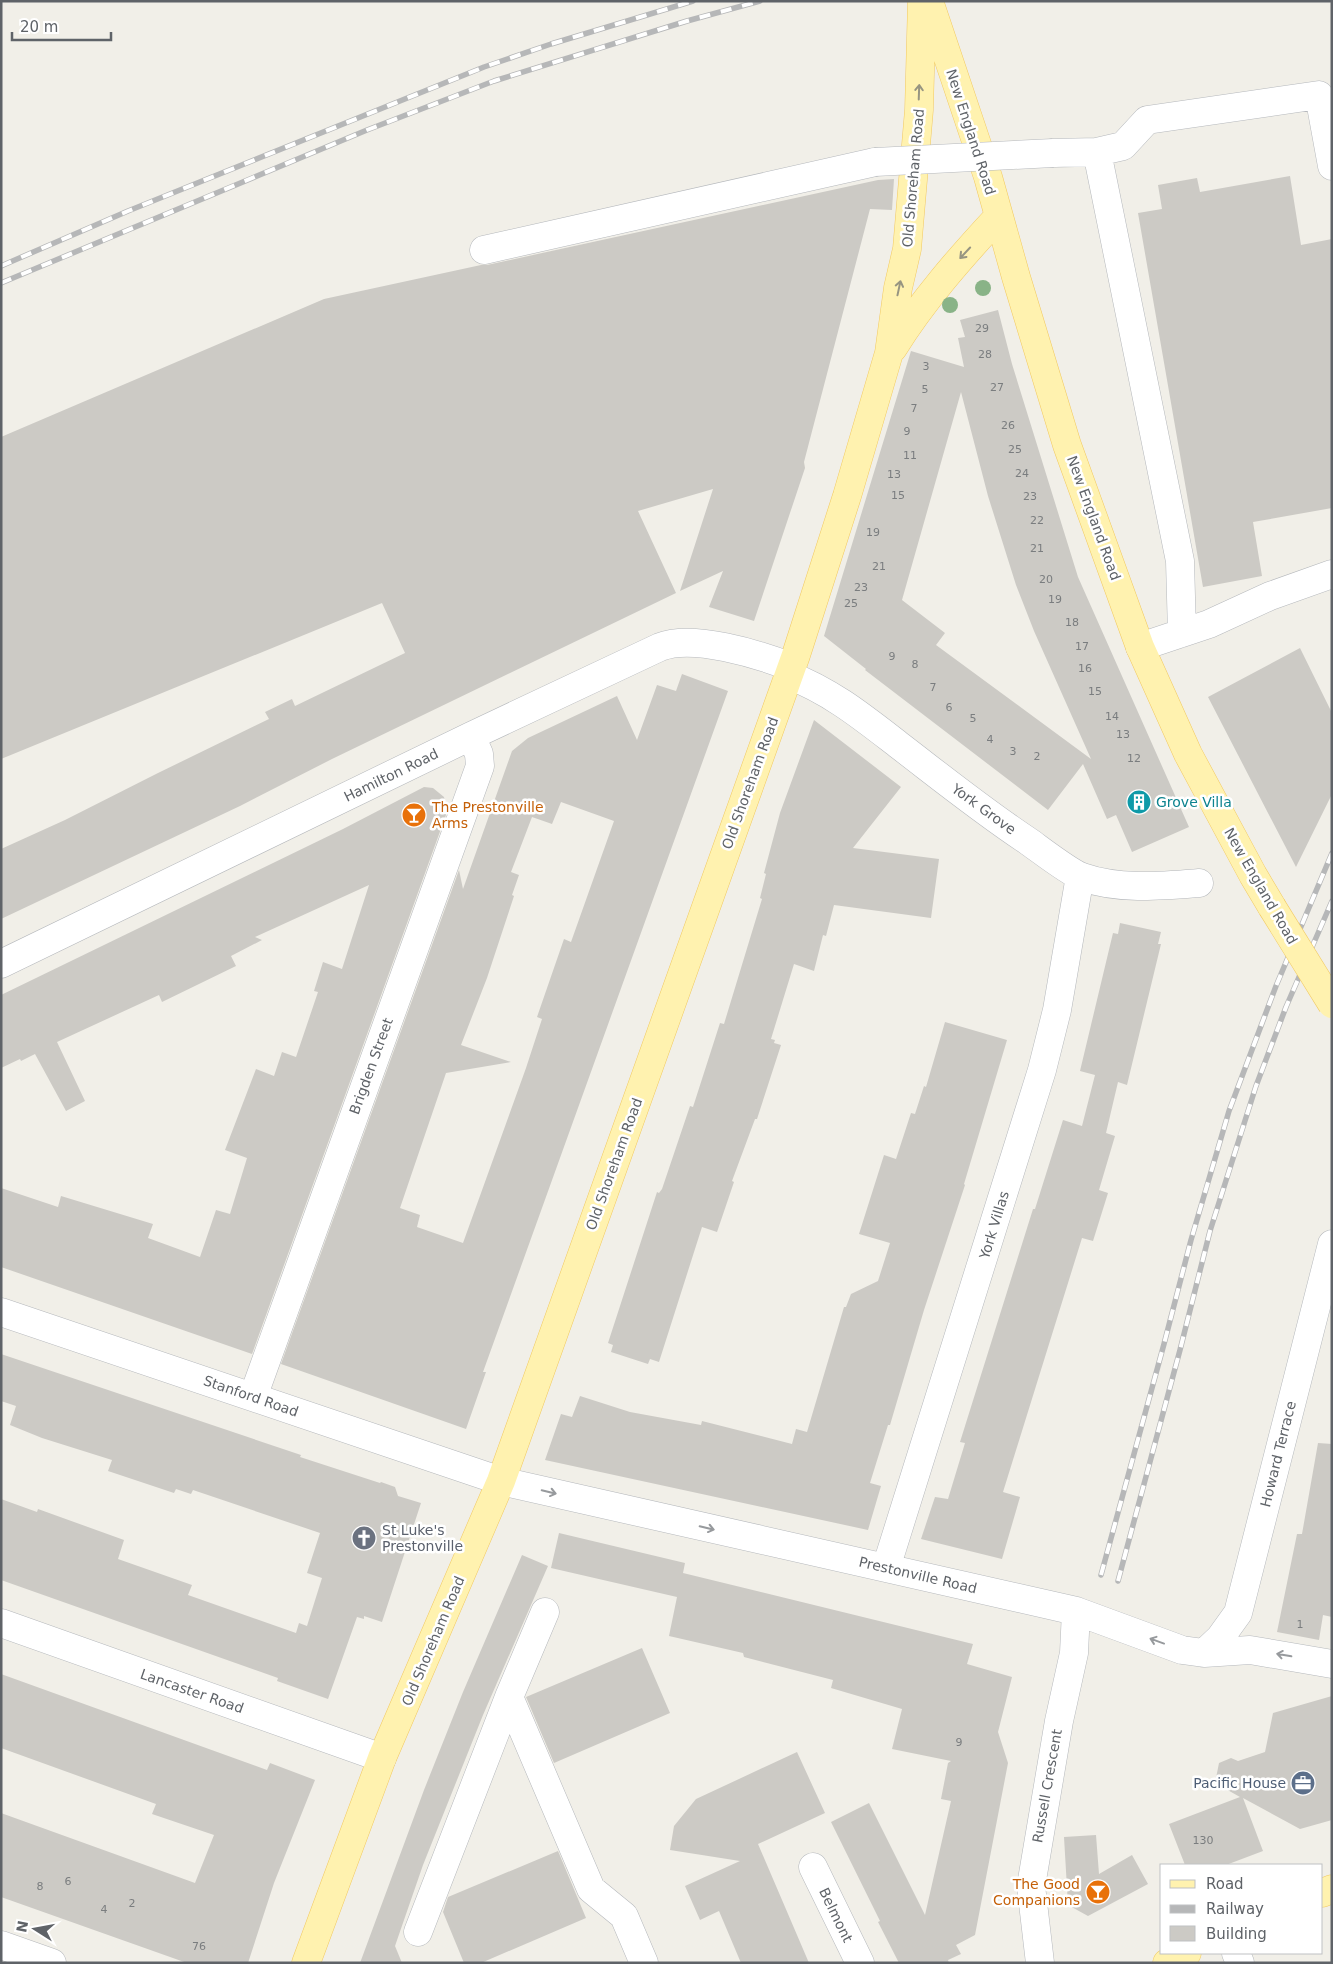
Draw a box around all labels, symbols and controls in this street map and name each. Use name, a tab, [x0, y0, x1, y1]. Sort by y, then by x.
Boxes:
scale bar	[12, 10, 111, 42]
text: 20 m	[20, 18, 58, 36]
street label: New England Road	[943, 67, 999, 197]
one-way arrow	[915, 84, 924, 100]
street label: Old Shoreham Road	[899, 108, 927, 248]
one-way arrow	[959, 246, 971, 259]
one-way arrow	[895, 280, 904, 296]
house number: 29	[975, 322, 989, 335]
house number: 28	[978, 348, 992, 361]
house number: 3	[923, 360, 930, 373]
house number: 27	[990, 381, 1004, 394]
house number: 5	[922, 383, 929, 396]
house number: 7	[911, 402, 918, 415]
house number: 26	[1001, 419, 1015, 432]
house number: 9	[904, 425, 911, 438]
house number: 25	[1008, 443, 1022, 456]
house number: 11	[903, 449, 917, 462]
street label: New England Road	[1064, 454, 1124, 582]
house number: 24	[1015, 467, 1029, 480]
house number: 13	[887, 468, 901, 481]
house number: 15	[891, 489, 905, 502]
house number: 23	[1023, 490, 1037, 503]
house number: 22	[1030, 514, 1044, 527]
house number: 19	[866, 526, 880, 539]
house number: 21	[1030, 542, 1044, 555]
house number: 21	[872, 560, 886, 573]
house number: 20	[1039, 573, 1053, 586]
house number: 23	[854, 581, 868, 594]
house number: 19	[1048, 593, 1062, 606]
house number: 25	[844, 597, 858, 610]
house number: 18	[1065, 616, 1079, 629]
house number: 17	[1075, 640, 1089, 653]
house number: 9	[889, 650, 896, 663]
house number: 8	[912, 658, 919, 671]
house number: 16	[1078, 662, 1092, 675]
house number: 7	[930, 681, 937, 694]
house number: 15	[1088, 685, 1102, 698]
house number: 6	[946, 701, 953, 714]
house number: 14	[1105, 710, 1119, 723]
house number: 5	[970, 712, 977, 725]
street label: Old Shoreham Road	[719, 715, 781, 851]
house number: 13	[1116, 728, 1130, 741]
house number: 4	[987, 733, 994, 746]
street label: Hamilton Road	[341, 745, 441, 805]
house number: 3	[1010, 745, 1017, 758]
house number: 2	[1034, 750, 1041, 763]
house number: 12	[1127, 752, 1141, 765]
street label: York Grove	[948, 780, 1019, 838]
building icon: Grove Villa	[1126, 789, 1152, 815]
place label: Grove Villa	[1156, 794, 1232, 810]
place label: The Prestonville Arms	[431, 799, 544, 831]
bar icon: The Prestonville Arms	[401, 802, 427, 828]
street label: New England Road	[1221, 825, 1301, 947]
street label: Brigden Street	[346, 1015, 396, 1116]
street label: Old Shoreham Road	[583, 1096, 645, 1232]
street label: York Villas	[976, 1189, 1012, 1262]
street label: Stanford Road	[201, 1372, 301, 1420]
street label: Howard Terrace	[1257, 1399, 1299, 1509]
one-way arrow	[540, 1488, 556, 1497]
place label: St Luke's Prestonville	[382, 1522, 463, 1554]
one-way arrow	[699, 1524, 715, 1533]
church icon: St Luke's Prestonville	[351, 1525, 377, 1551]
street label: Prestonville Road	[857, 1554, 979, 1596]
street label: Old Shoreham Road	[398, 1574, 468, 1708]
house number: 1	[1297, 1618, 1304, 1631]
one-way arrow	[1150, 1636, 1165, 1645]
one-way arrow	[1276, 1650, 1292, 1660]
street label: Lancaster Road	[138, 1666, 246, 1716]
street label: Russell Crescent	[1029, 1727, 1065, 1844]
house number: 9	[956, 1736, 963, 1749]
office icon: Pacific House	[1290, 1770, 1316, 1796]
place label: Pacific House	[1193, 1775, 1286, 1791]
house number: 130	[1193, 1834, 1214, 1847]
legend	[1160, 1864, 1323, 1954]
house number: 6	[65, 1875, 72, 1888]
text: Road	[1206, 1875, 1244, 1893]
place label: The Good Companions	[993, 1876, 1080, 1908]
bar icon: The Good Companions	[1085, 1879, 1111, 1905]
house number: 8	[37, 1880, 44, 1893]
street label: Belmont	[816, 1885, 856, 1945]
house number: 2	[129, 1897, 136, 1910]
text: Railway	[1206, 1900, 1264, 1918]
house number: 4	[101, 1903, 108, 1916]
north arrow	[10, 1904, 60, 1954]
text: N	[13, 1919, 31, 1934]
text: Building	[1206, 1925, 1267, 1943]
house number: 76	[192, 1940, 206, 1953]

